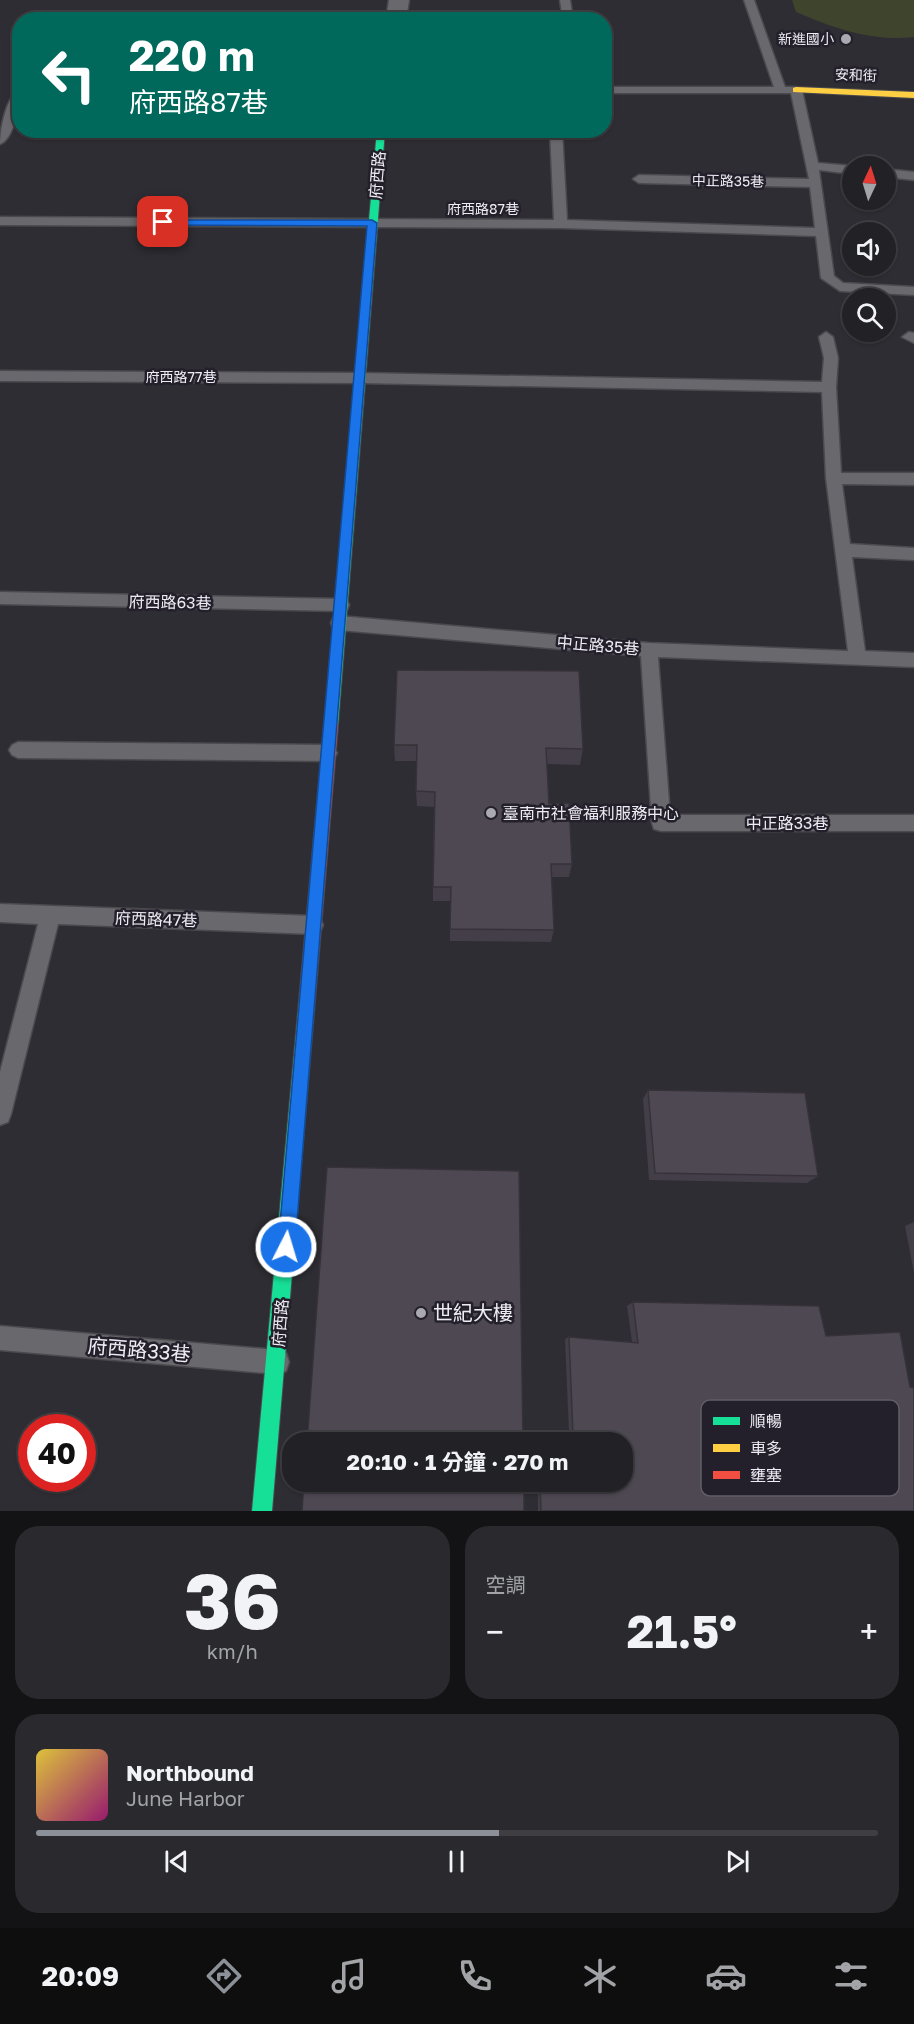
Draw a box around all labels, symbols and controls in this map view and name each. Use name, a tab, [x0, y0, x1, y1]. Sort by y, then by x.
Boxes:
text: 220 m	[129, 30, 255, 80]
place label: 新進國小	[778, 30, 834, 47]
marker: 新進國小	[839, 32, 853, 46]
icon: left	[30, 36, 108, 114]
street label: 安和街	[835, 65, 877, 84]
text: 府西路87巷	[129, 86, 268, 118]
street label: 府西路	[365, 150, 389, 200]
north arrow	[842, 156, 896, 210]
map controls	[842, 156, 896, 342]
street label: 中正路35巷	[692, 171, 764, 190]
pin	[137, 196, 188, 247]
street label: 府西路87巷	[447, 200, 519, 217]
icon: arrive	[146, 205, 179, 238]
button: sound	[842, 222, 896, 276]
button: search	[842, 288, 896, 342]
street label: 府西路77巷	[146, 368, 216, 385]
street label: 府西路63巷	[128, 591, 212, 613]
street label: 中正路35巷	[556, 631, 640, 659]
place label: 臺南市社會福利服務中心	[503, 803, 679, 823]
marker: 臺南市社會福利服務中心	[484, 806, 498, 820]
street label: 中正路33巷	[746, 813, 828, 833]
street label: 府西路47巷	[115, 908, 197, 930]
position arrow	[254, 1215, 318, 1279]
street label: 府西路	[268, 1298, 292, 1348]
place label: 世紀大樓	[433, 1300, 513, 1324]
marker: 世紀大樓	[414, 1306, 428, 1320]
street label: 府西路33巷	[87, 1333, 192, 1365]
legend	[701, 1400, 899, 1496]
text: 順暢	[750, 1411, 782, 1431]
speed limit sign: 40	[18, 1414, 96, 1492]
text: 車多	[750, 1438, 782, 1458]
text: 20:10 · 1 分鐘 · 270 m	[347, 1448, 568, 1475]
text: 壅塞	[750, 1465, 782, 1485]
text: 36	[184, 1553, 281, 1646]
text: 空調	[486, 1572, 526, 1596]
text: 21.5°	[627, 1604, 737, 1658]
text: −	[486, 1612, 504, 1651]
text: +	[860, 1612, 878, 1651]
text: km/h	[207, 1639, 258, 1663]
text: Northbound	[126, 1759, 254, 1786]
text: June Harbor	[126, 1786, 245, 1810]
icon: previous	[160, 1845, 193, 1878]
icon: pause	[440, 1845, 473, 1878]
icon: next	[721, 1845, 754, 1878]
icon: directions	[203, 1955, 245, 1997]
icon: music	[328, 1955, 370, 1997]
icon: phone	[454, 1955, 496, 1997]
icon: climate	[579, 1955, 621, 1997]
icon: car	[705, 1955, 747, 1997]
icon: filters	[830, 1955, 872, 1997]
text: 20:09	[42, 1960, 119, 1992]

